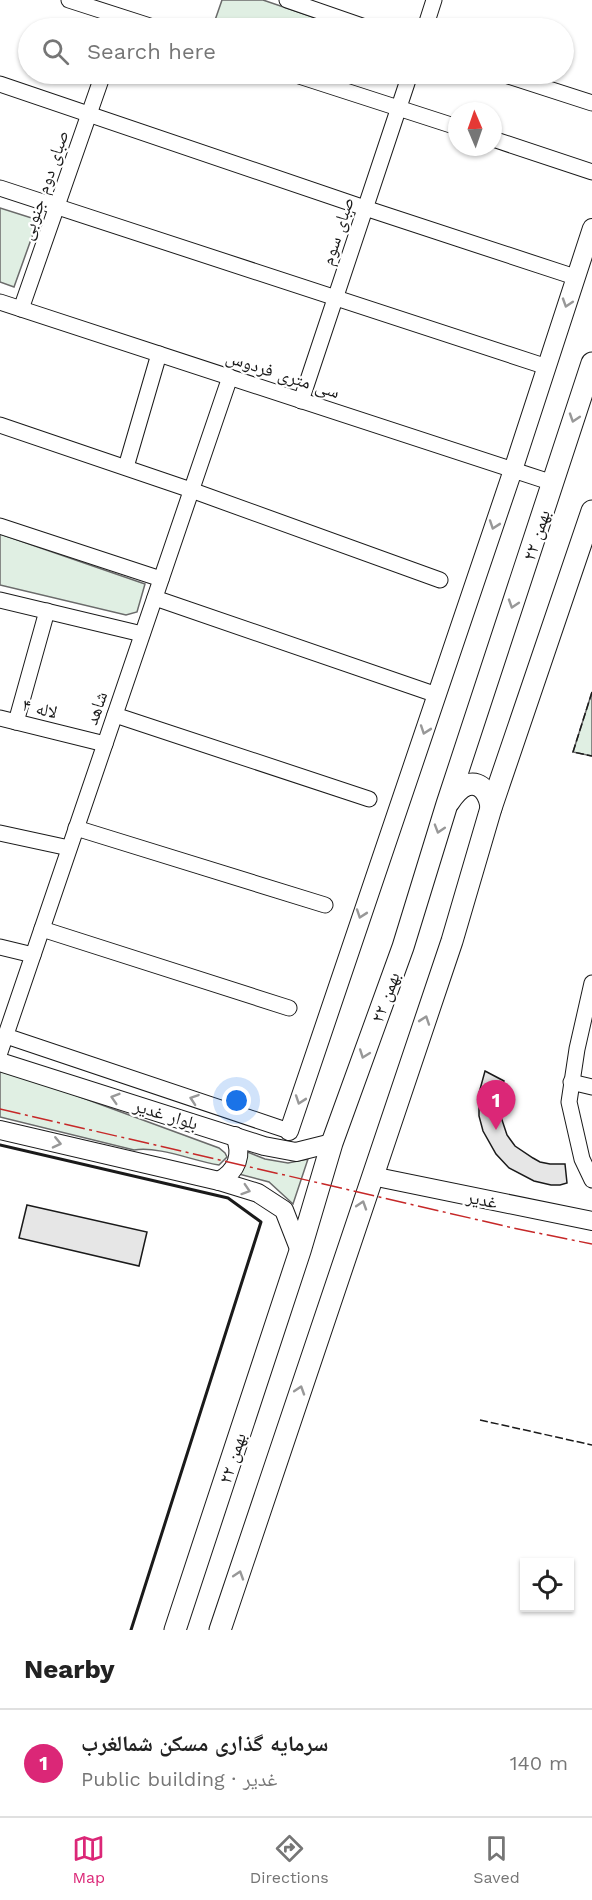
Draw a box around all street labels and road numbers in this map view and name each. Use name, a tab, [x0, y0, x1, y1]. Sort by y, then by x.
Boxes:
street label: صبای دوم جنوبی	[15, 127, 74, 243]
street label: صبای سوم	[316, 194, 360, 268]
street label: سی متری فردوس	[223, 346, 343, 403]
street label: ۲۲ بهمن	[518, 507, 555, 563]
street label: شاهد	[81, 688, 111, 728]
street label: لاله ۴	[20, 694, 60, 722]
street label: ۲۲ بهمن	[366, 969, 405, 1025]
street label: بلوار غدیر	[130, 1094, 201, 1134]
street label: غدیر	[464, 1185, 499, 1213]
street label: ۲۲ بهمن	[214, 1430, 251, 1486]

